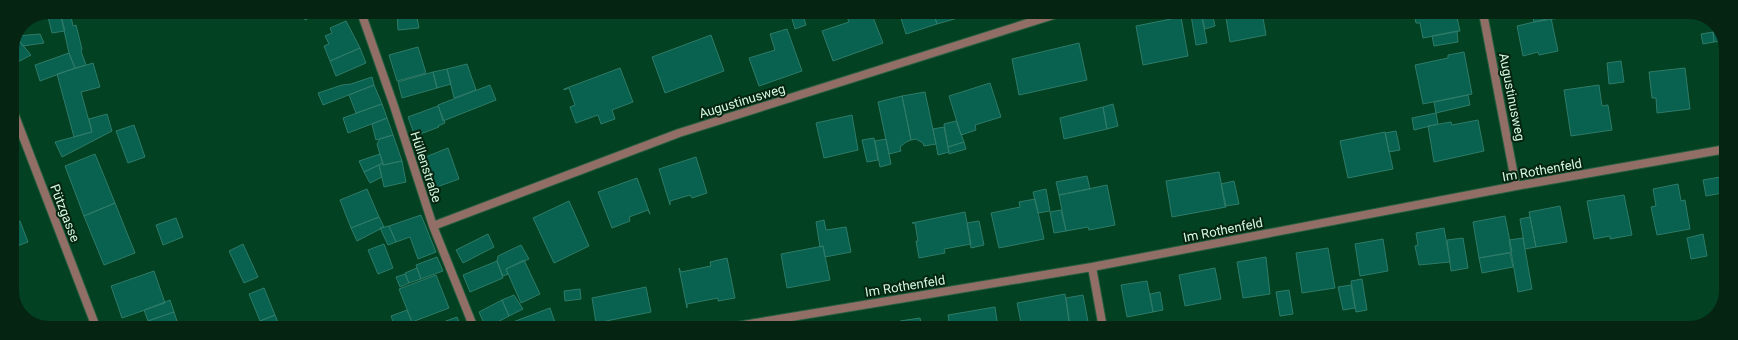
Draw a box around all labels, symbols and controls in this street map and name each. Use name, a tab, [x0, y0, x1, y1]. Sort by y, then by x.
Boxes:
street label: Augustinusweg	[1496, 52, 1528, 142]
street label: Augustinusweg	[697, 81, 787, 121]
street label: Hüllenstraße	[407, 130, 445, 204]
street label: Im Rothenfeld	[1501, 156, 1583, 184]
street label: Pützgasse	[47, 182, 83, 244]
street label: Im Rothenfeld	[1182, 215, 1264, 245]
street label: Im Rothenfeld	[864, 272, 946, 300]

